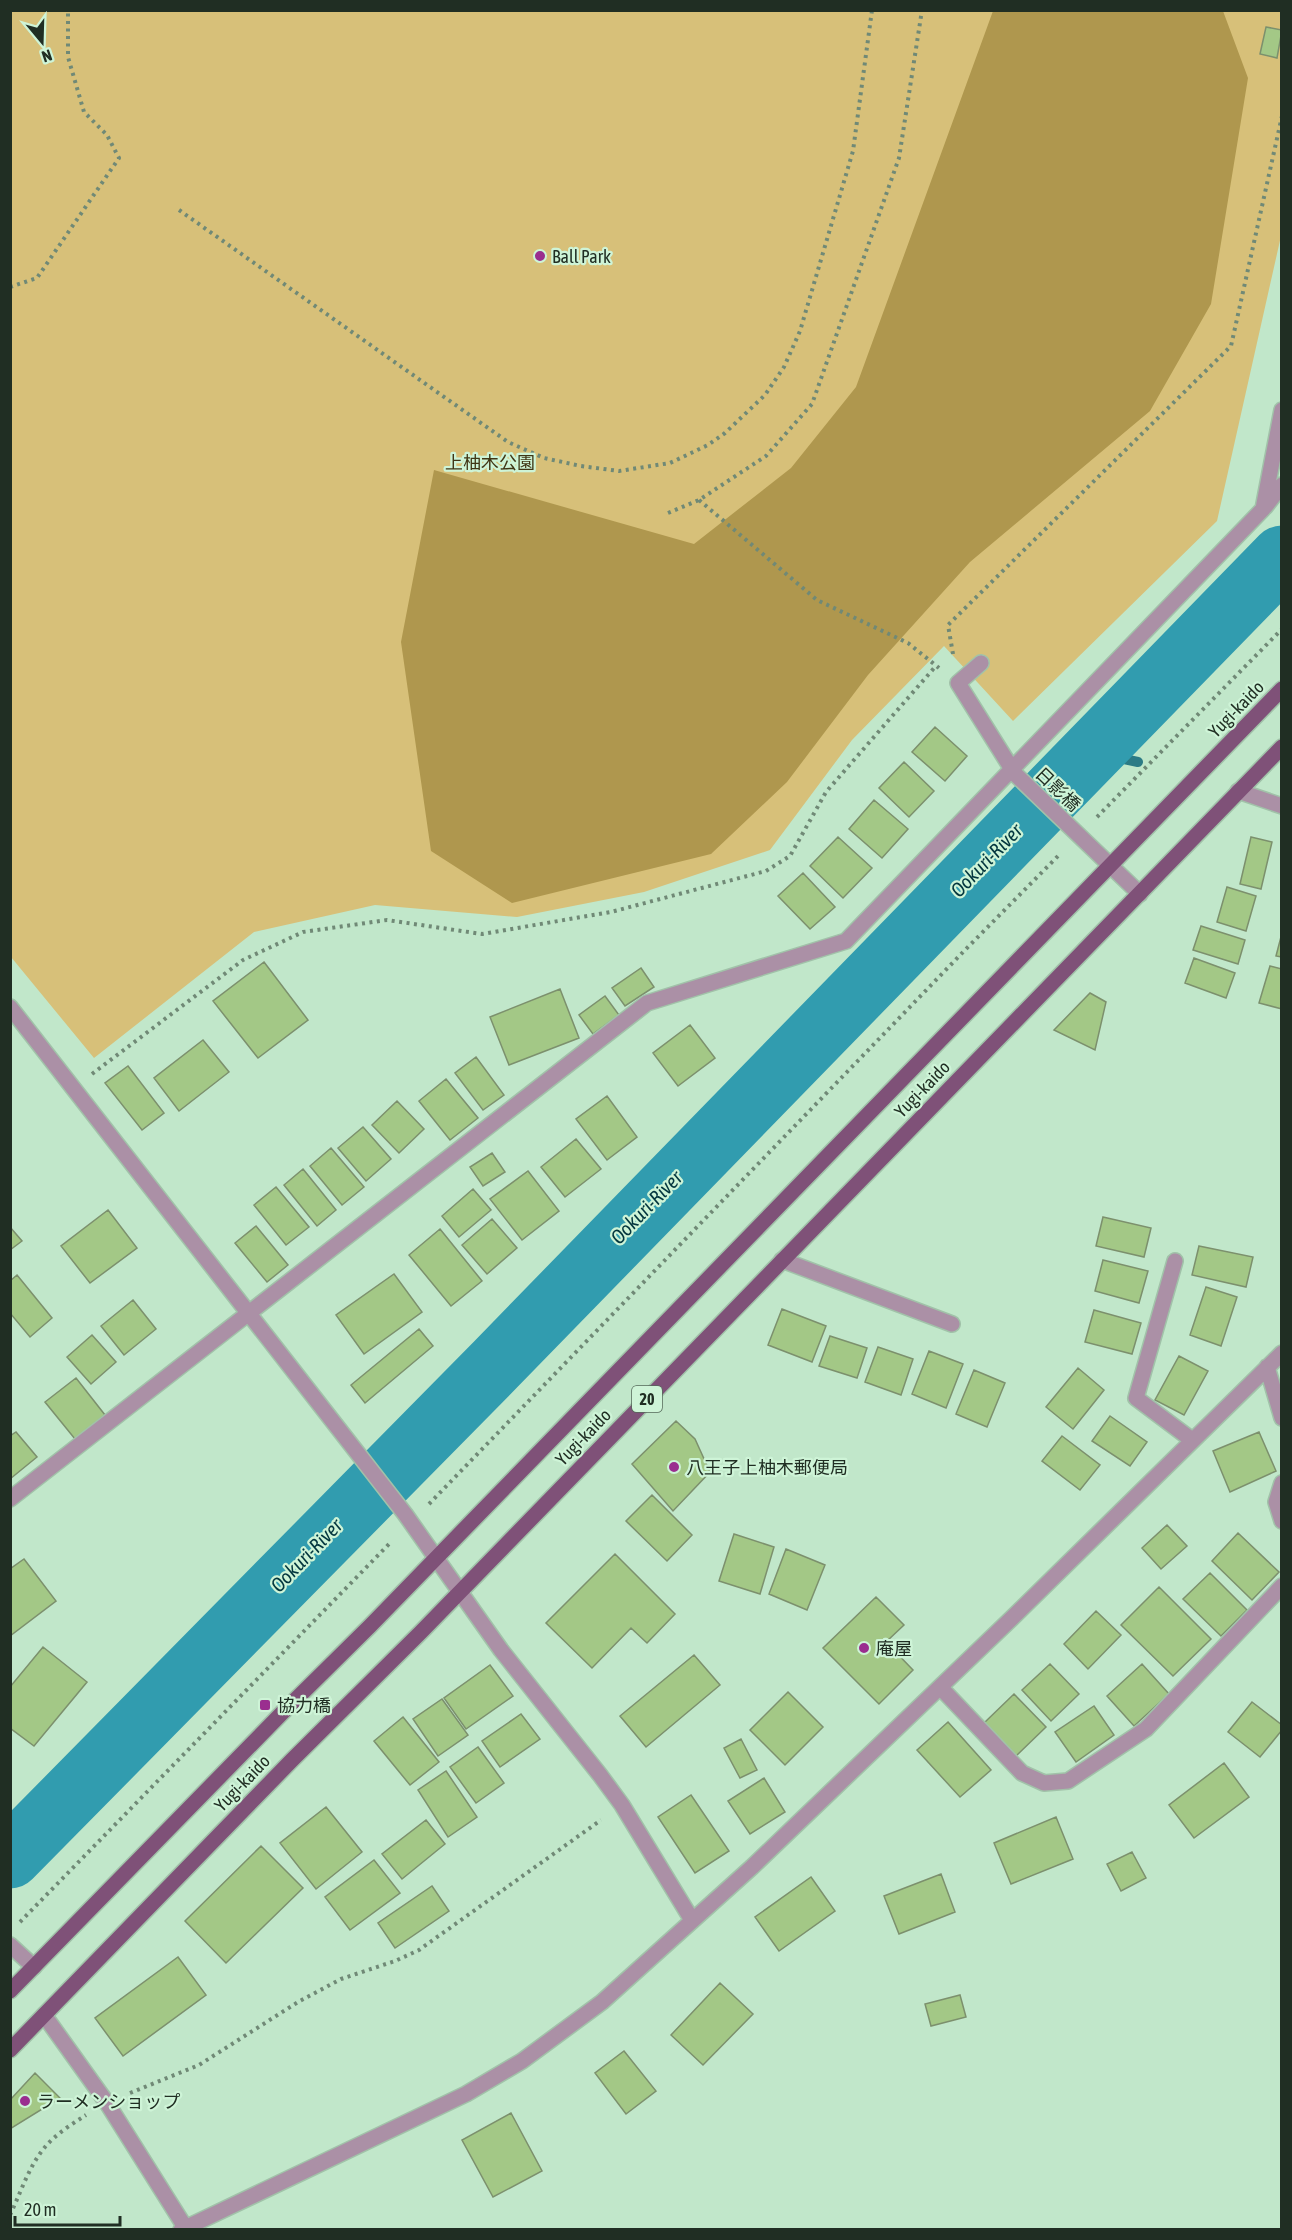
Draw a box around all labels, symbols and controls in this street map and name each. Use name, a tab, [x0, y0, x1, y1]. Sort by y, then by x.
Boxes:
north arrow	[12, 12, 72, 72]
text: N	[39, 46, 54, 66]
place label: Ball Park	[552, 246, 611, 267]
marker: Ball Park	[533, 249, 547, 263]
park label: 上柚木公園	[445, 452, 535, 473]
street label: Yugi-kaido	[1204, 676, 1268, 742]
street label: 日影橋	[1031, 763, 1085, 815]
water label: Ookuri-River	[946, 818, 1027, 901]
street label: Yugi-kaido	[890, 1056, 954, 1122]
water label: Ookuri-River	[606, 1165, 687, 1248]
road number: 20	[632, 1386, 662, 1412]
street label: Yugi-kaido	[551, 1404, 615, 1470]
place label: 八王子上柚木郵便局	[686, 1457, 848, 1478]
marker: 八王子上柚木郵便局	[667, 1460, 681, 1474]
water label: Ookuri-River	[266, 1513, 347, 1596]
place label: 庵屋	[876, 1638, 912, 1659]
marker: 庵屋	[857, 1641, 871, 1655]
place label: 協力橋	[277, 1695, 331, 1716]
marker: 協力橋	[258, 1698, 272, 1712]
street label: Yugi-kaido	[210, 1750, 274, 1816]
place label: ラーメンショップ	[37, 2091, 180, 2112]
marker: ラーメンショップ	[18, 2094, 32, 2108]
scale bar	[15, 2189, 120, 2227]
text: 20 m	[24, 2199, 56, 2220]

